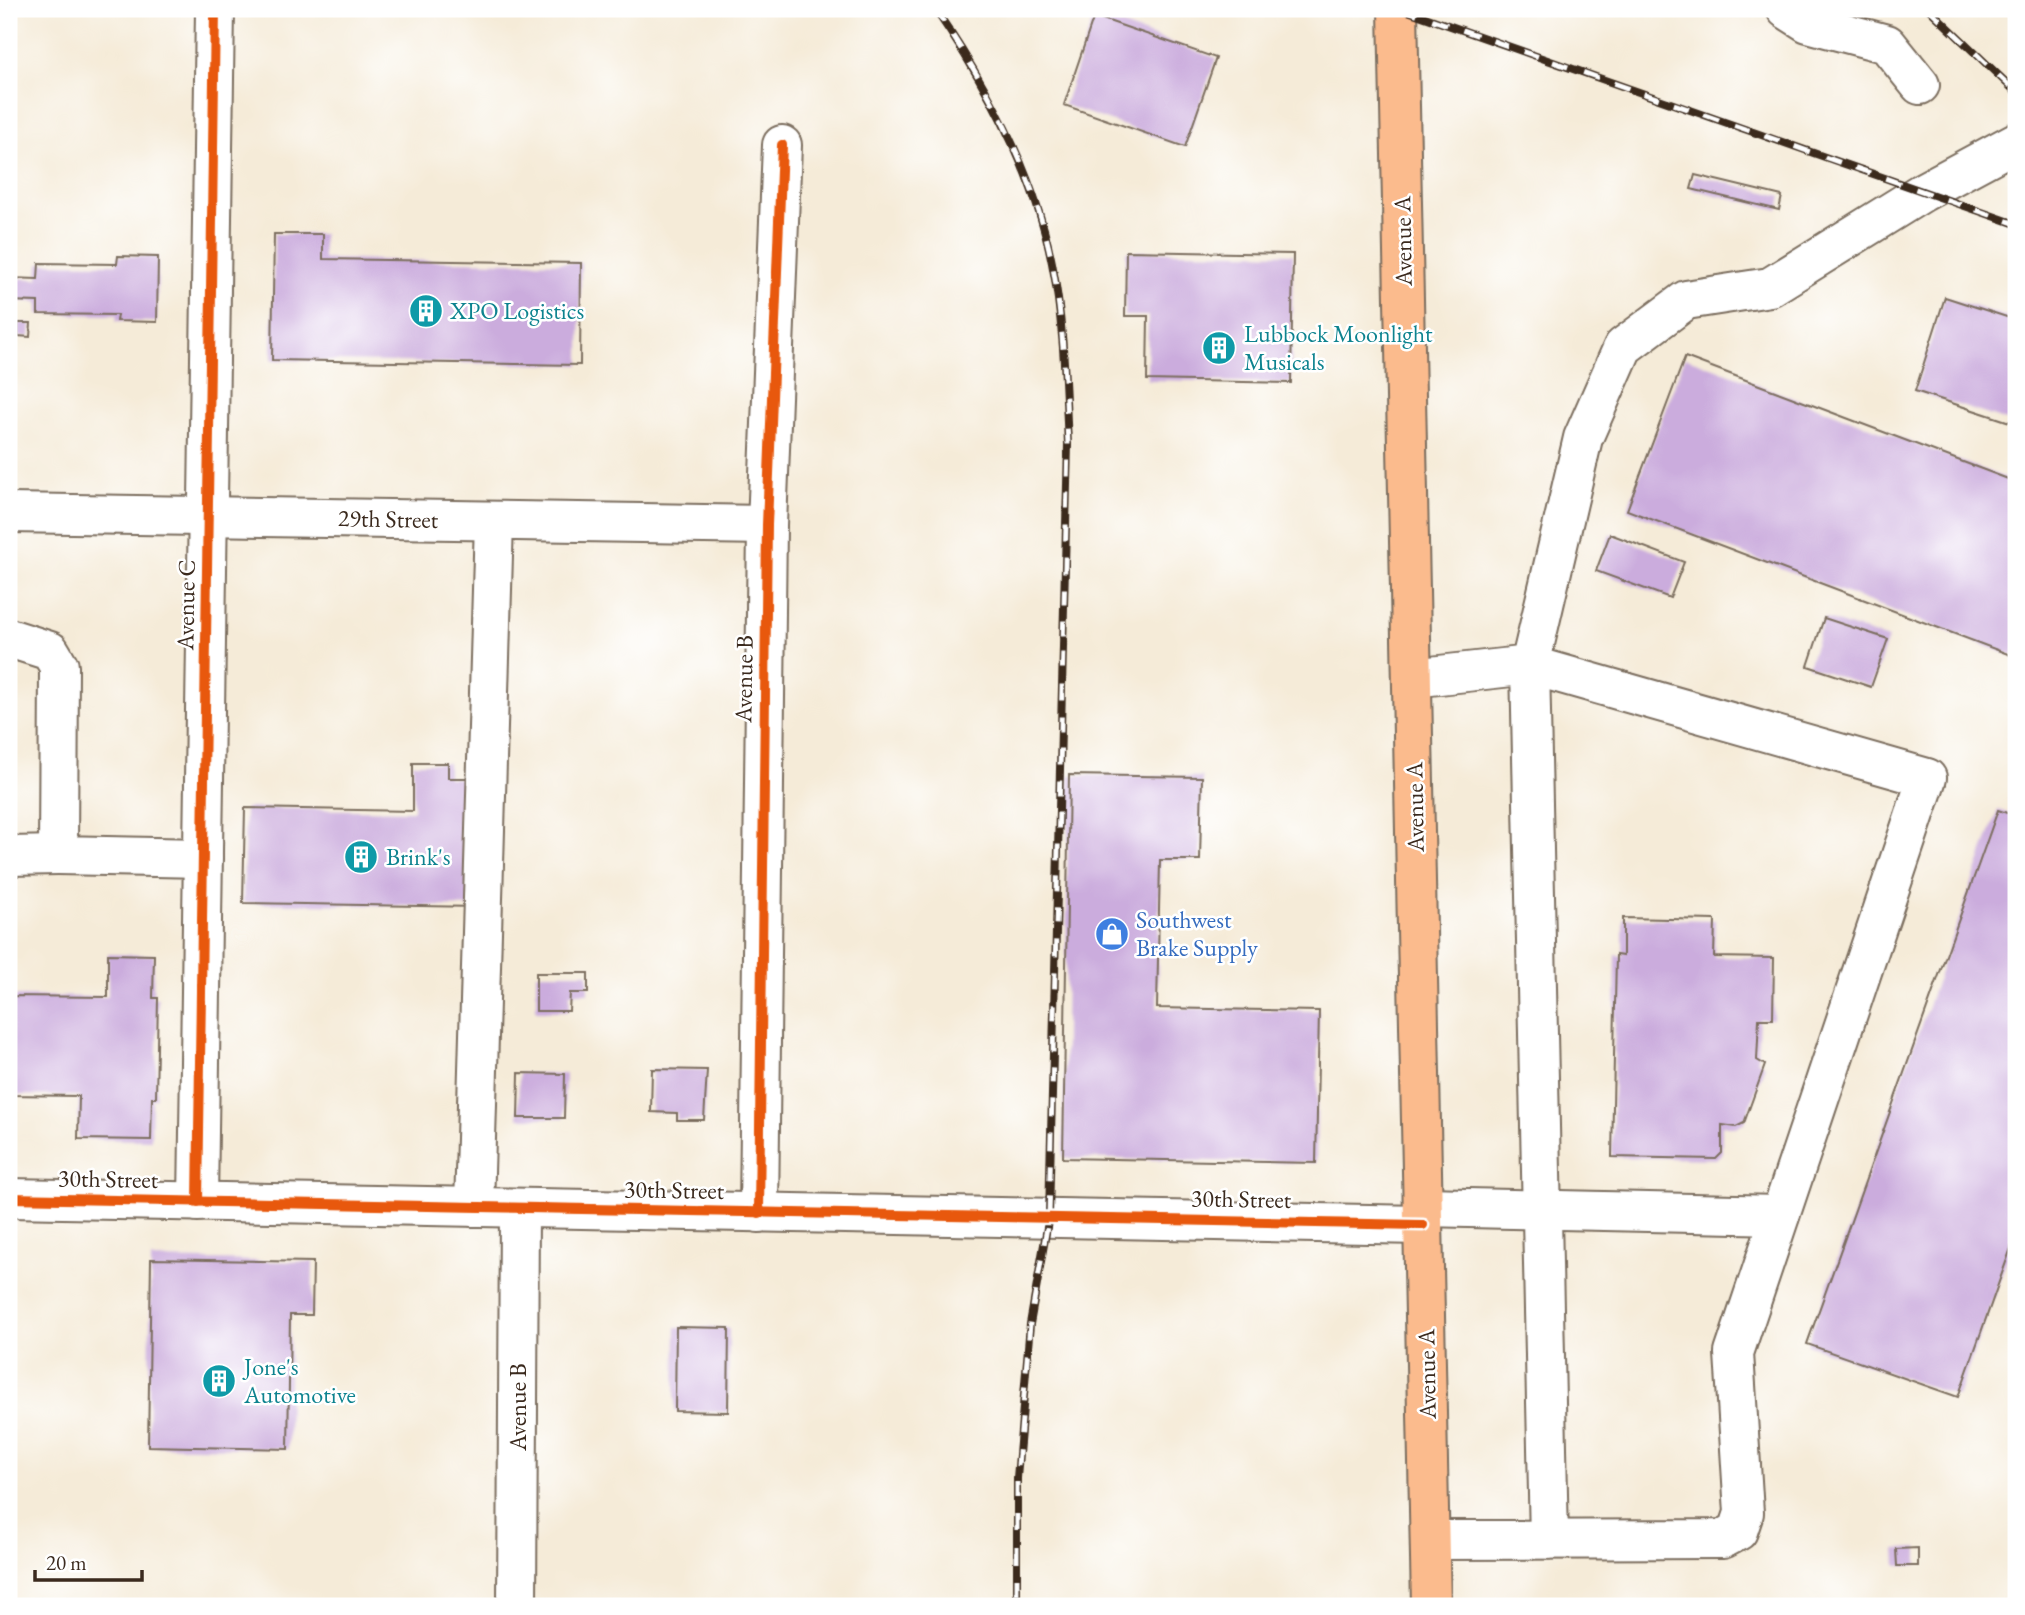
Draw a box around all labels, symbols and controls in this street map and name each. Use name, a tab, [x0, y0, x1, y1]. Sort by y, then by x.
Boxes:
street label: Avenue A	[1386, 195, 1419, 287]
building icon: XPO Logistics	[407, 292, 445, 330]
place label: XPO Logistics	[449, 295, 584, 326]
place label: Lubbock Moonlight Musicals	[1244, 318, 1433, 377]
building icon: Lubbock Moonlight Musicals	[1200, 329, 1238, 367]
street label: 29th Street	[338, 502, 439, 535]
street label: Avenue C	[169, 559, 202, 652]
street label: Avenue B	[727, 635, 760, 724]
street label: Avenue A	[1398, 761, 1431, 853]
building icon: Brink's	[342, 838, 380, 876]
place label: Brink's	[386, 841, 450, 872]
place label: Southwest Brake Supply	[1136, 904, 1258, 963]
shop icon: Southwest Brake Supply	[1093, 915, 1131, 953]
street label: 30th Street	[58, 1162, 159, 1195]
street label: 30th Street	[624, 1173, 725, 1206]
street label: 30th Street	[1191, 1182, 1292, 1215]
street label: Avenue A	[1410, 1328, 1443, 1420]
place label: Jone's Automotive	[242, 1351, 356, 1410]
building icon: Jone's Automotive	[200, 1362, 238, 1400]
street label: Avenue B	[502, 1363, 533, 1452]
scale bar	[35, 1538, 142, 1582]
text: 20 m	[46, 1549, 87, 1576]

